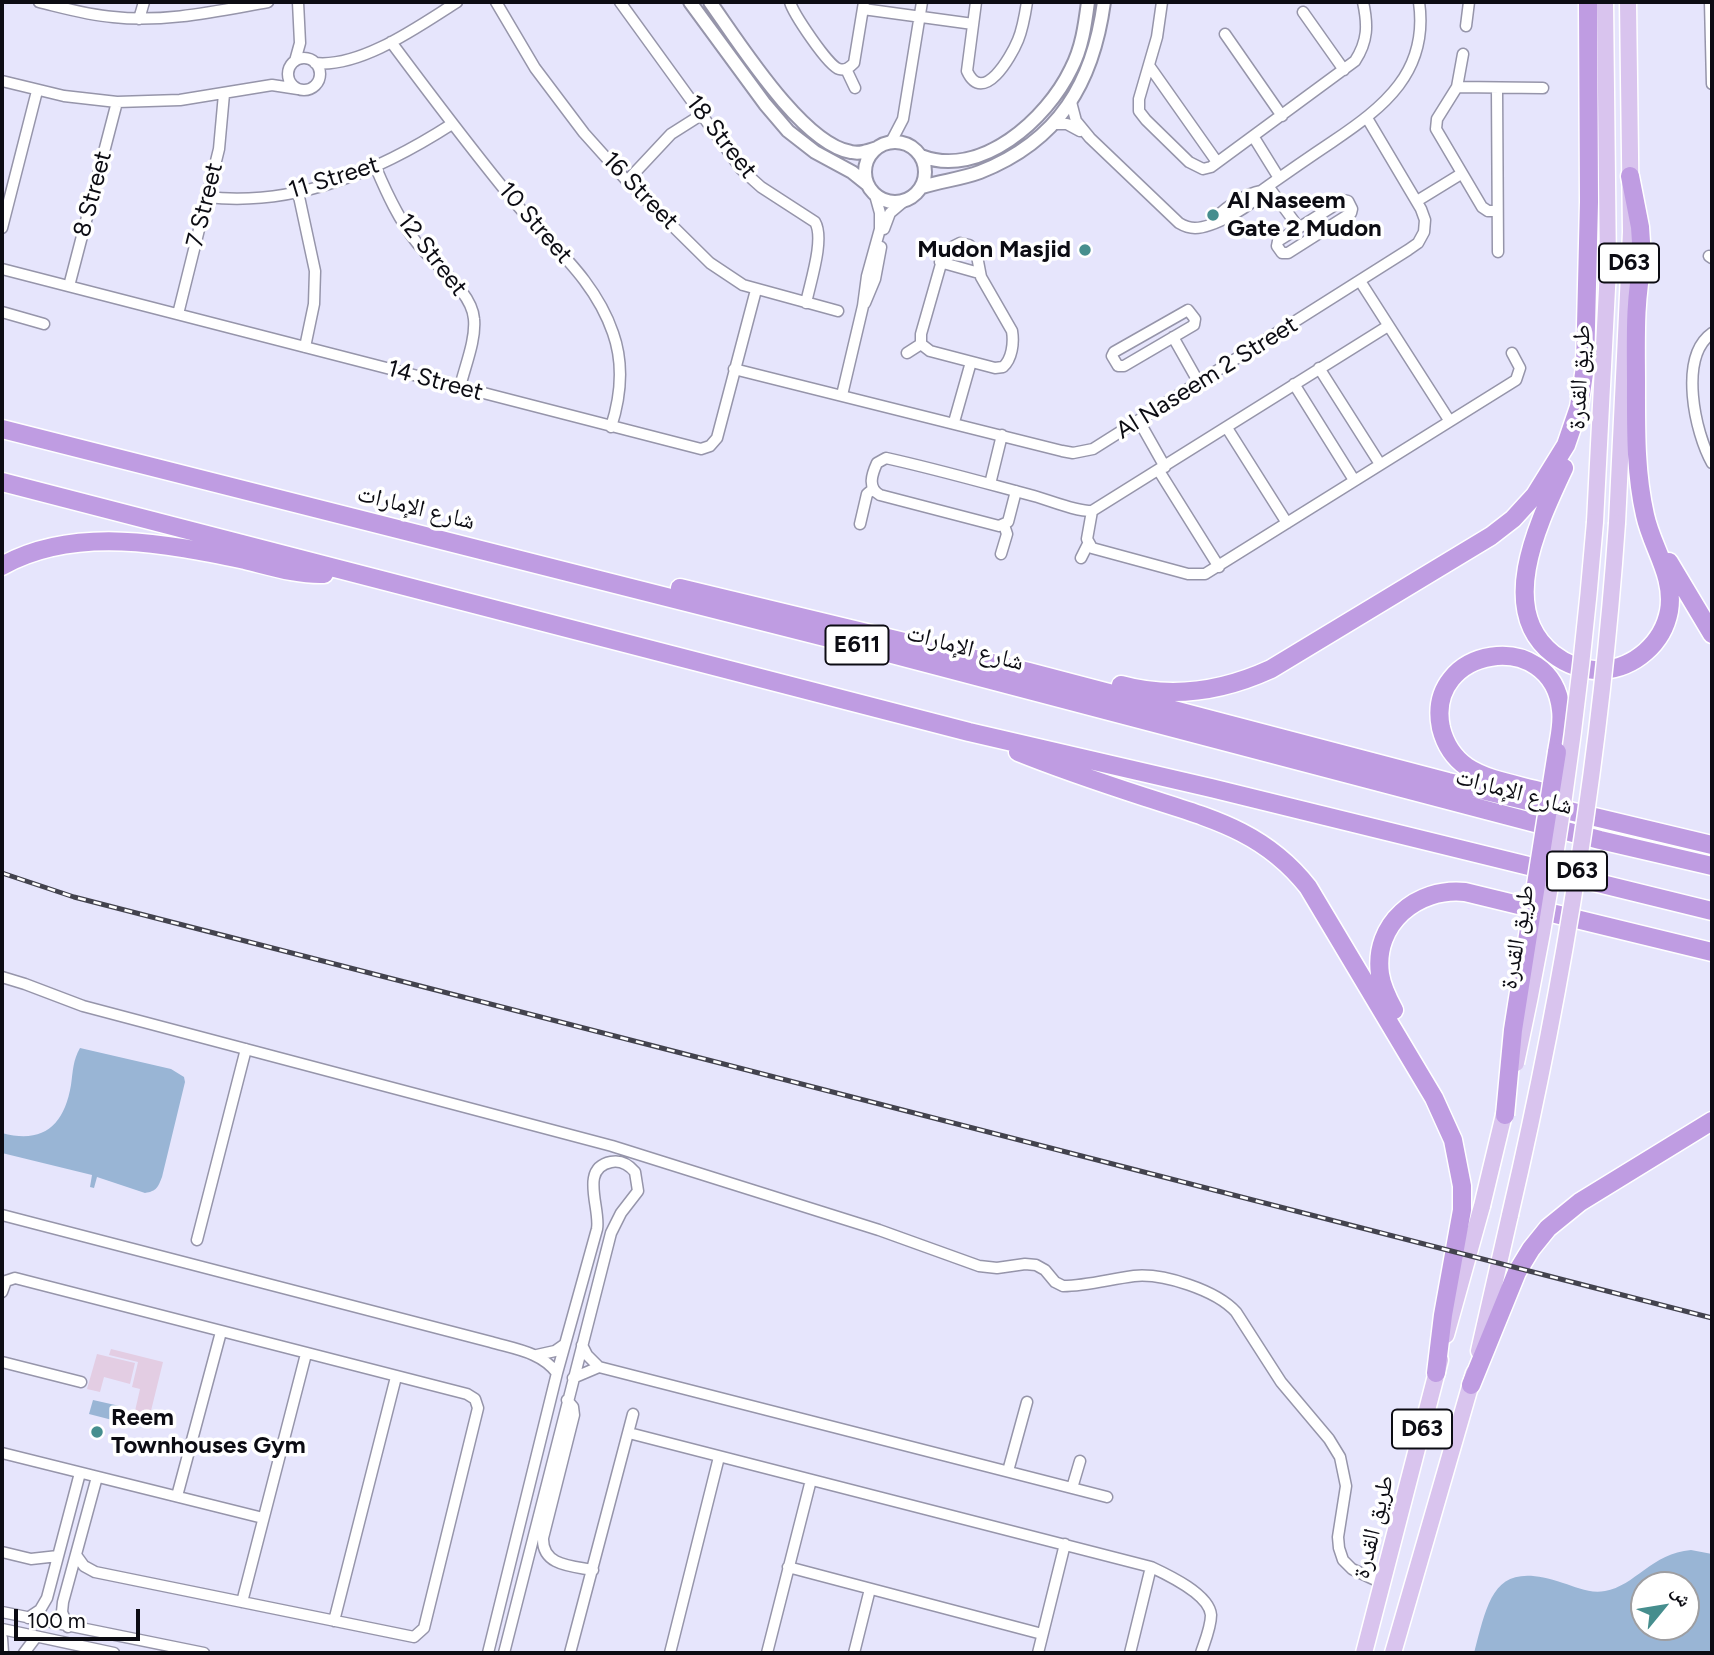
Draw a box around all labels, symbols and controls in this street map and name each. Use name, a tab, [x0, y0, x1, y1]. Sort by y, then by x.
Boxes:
street label: 18 Street	[680, 90, 762, 184]
street label: 16 Street	[596, 146, 684, 236]
street label: 8 Street	[68, 148, 118, 240]
street label: 11 Street	[285, 151, 383, 205]
street label: 7 Street	[181, 160, 229, 250]
street label: 10 Street	[492, 176, 578, 270]
place label: Al Naseem Gate 2 Mudon	[1227, 187, 1382, 243]
marker: Al Naseem Gate 2 Mudon	[1205, 207, 1221, 223]
street label: 12 Street	[391, 208, 473, 302]
place label: Mudon Masjid	[917, 236, 1071, 264]
marker: Mudon Masjid	[1077, 242, 1093, 258]
road number: D63	[1599, 244, 1659, 282]
street label: Al Naseem 2 Street	[1111, 311, 1303, 445]
street label: طريق القدرة	[1563, 324, 1597, 430]
street label: 14 Street	[384, 354, 486, 408]
street label: شارع الإمارات	[354, 479, 478, 537]
street label: شارع الإمارات	[903, 619, 1027, 677]
road number: E611	[826, 625, 888, 664]
street label: شارع الإمارات	[1452, 763, 1576, 821]
road number: D63	[1547, 852, 1607, 890]
street label: طريق القدرة	[1495, 882, 1541, 992]
place label: Reem Townhouses Gym	[111, 1404, 306, 1460]
road number: D63	[1392, 1410, 1452, 1448]
marker: Reem Townhouses Gym	[89, 1424, 105, 1440]
street label: طريق القدرة	[1347, 1472, 1401, 1582]
north arrow	[1630, 1571, 1700, 1641]
text: ش	[1667, 1582, 1697, 1611]
scale bar	[18, 1596, 144, 1640]
text: 100 m	[27, 1608, 86, 1633]

